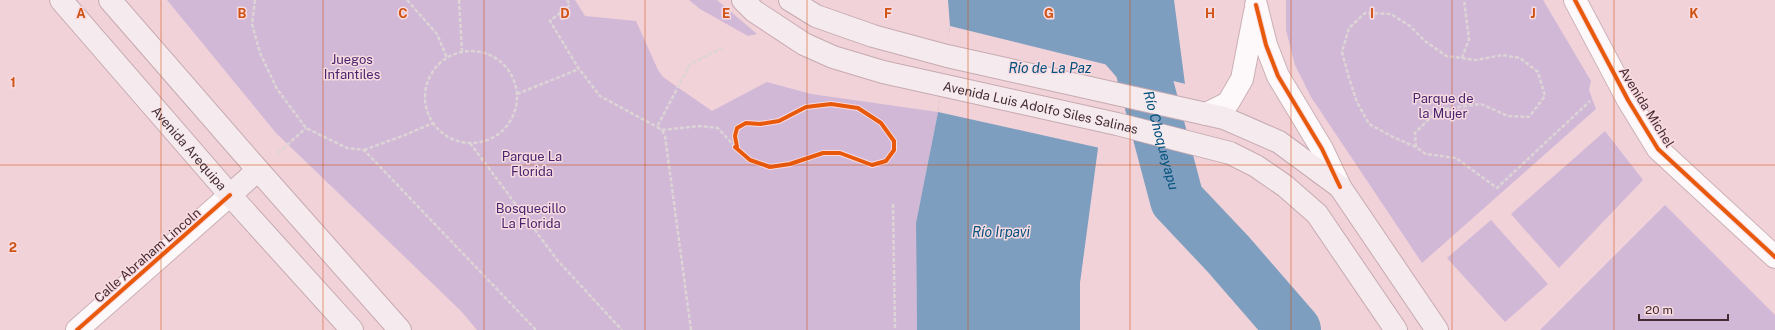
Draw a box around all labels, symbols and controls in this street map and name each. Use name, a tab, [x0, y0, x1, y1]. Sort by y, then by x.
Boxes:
text: A	[76, 6, 86, 21]
text: B	[238, 6, 247, 21]
text: C	[398, 6, 408, 21]
text: D	[560, 6, 570, 21]
text: E	[722, 6, 730, 21]
text: F	[884, 6, 892, 21]
text: G	[1044, 6, 1054, 21]
text: H	[1205, 6, 1215, 21]
text: I	[1370, 6, 1374, 21]
text: J	[1530, 6, 1536, 21]
text: K	[1689, 6, 1699, 21]
park label: Juegos Infantiles	[324, 52, 380, 82]
water label: Río de La Paz	[1009, 60, 1092, 76]
street label: Avenida Michel	[1616, 64, 1677, 150]
text: 1	[10, 75, 16, 90]
street label: Avenida Luis Adolfo Siles Salinas	[942, 79, 1140, 137]
water label: Río Choqueyapu	[1140, 89, 1182, 192]
park label: Parque de la Mujer	[1413, 91, 1474, 121]
street label: Avenida Arequipa	[149, 103, 229, 194]
park label: Parque La Florida	[502, 149, 562, 179]
park label: Bosquecillo La Florida	[496, 201, 566, 231]
street label: Calle Abraham Lincoln	[91, 205, 204, 306]
water label: Río Irpavi	[972, 224, 1031, 240]
text: 2	[9, 240, 17, 255]
scale bar	[1639, 296, 1728, 322]
text: 20 m	[1645, 303, 1673, 317]

